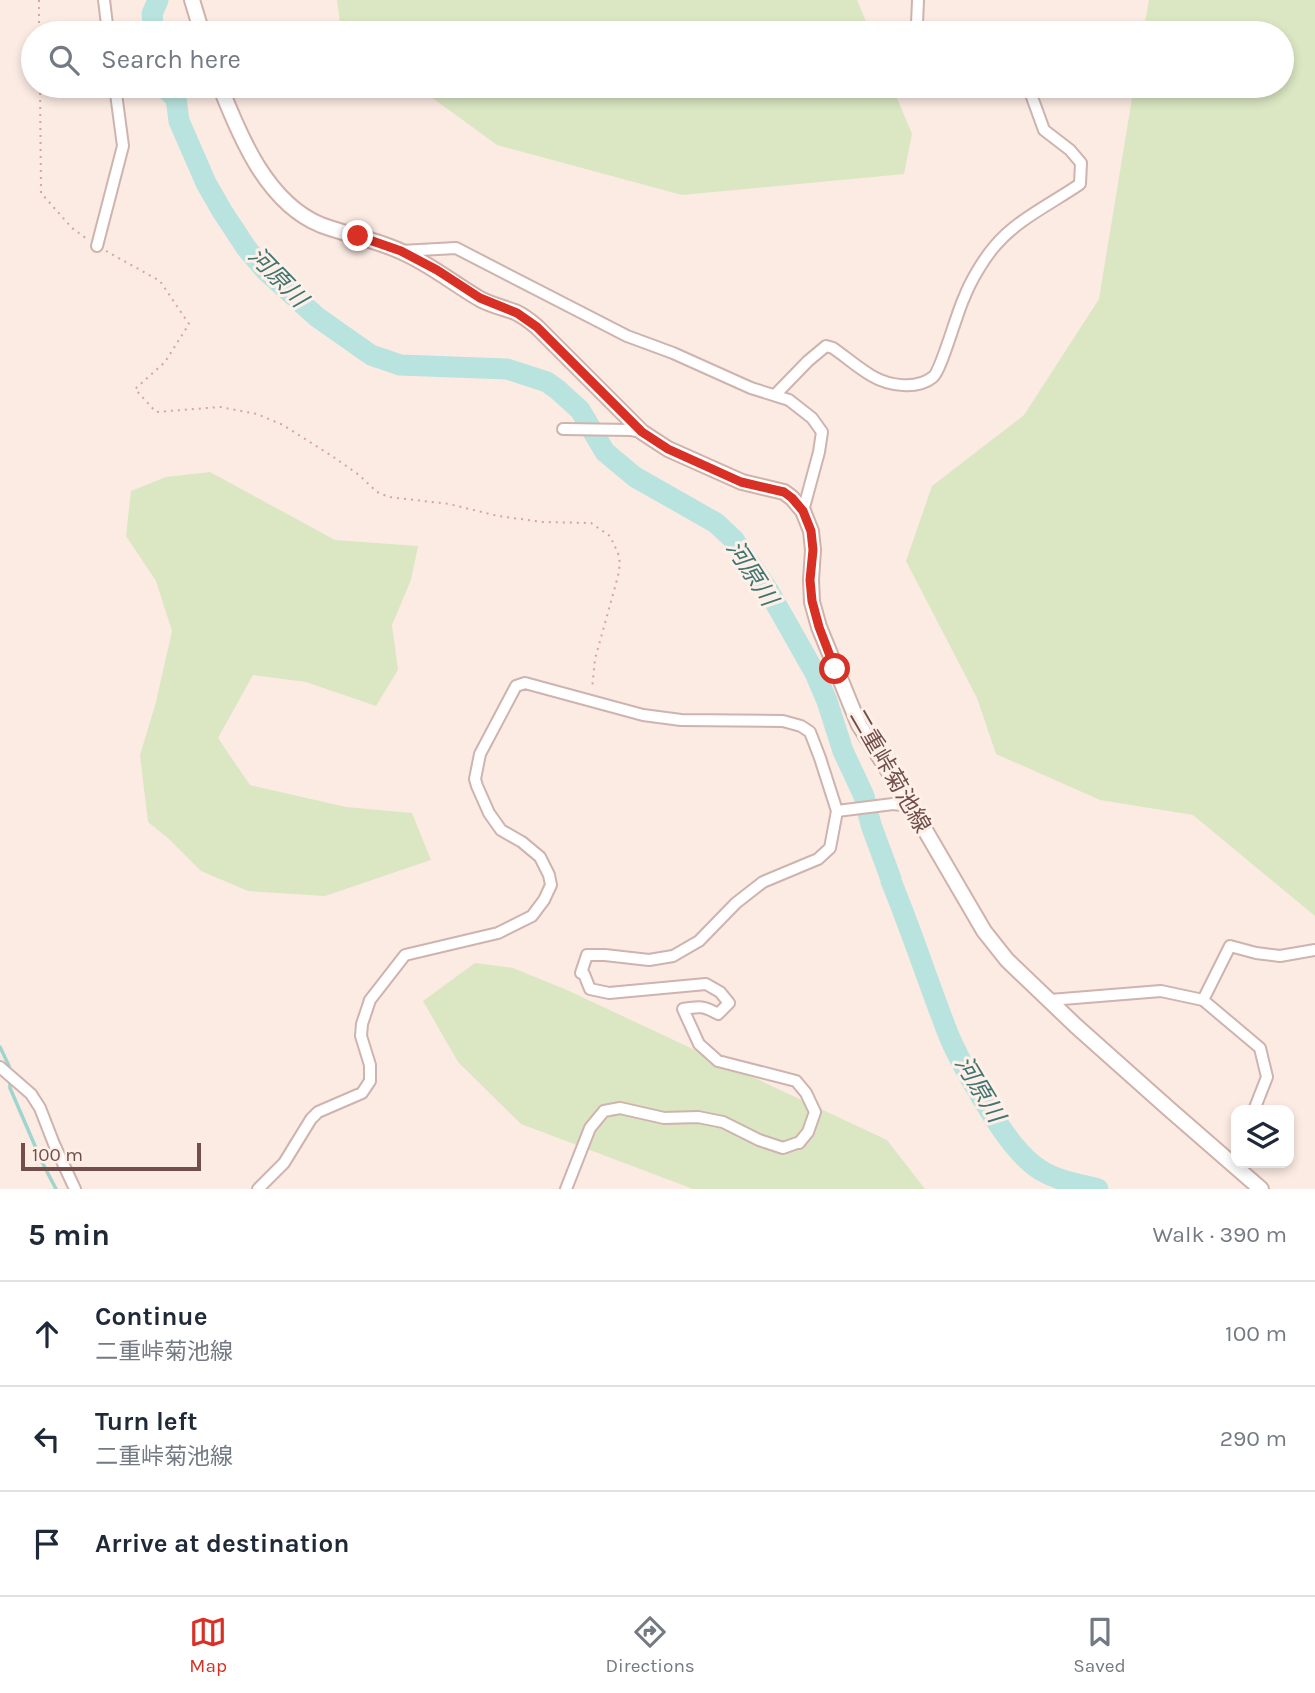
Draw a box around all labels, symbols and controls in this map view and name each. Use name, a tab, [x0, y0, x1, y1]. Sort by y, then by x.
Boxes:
search box	[21, 21, 1294, 98]
icon: search	[45, 41, 83, 79]
text: Search here	[101, 44, 241, 75]
route end	[342, 220, 373, 251]
water label: 河原川	[243, 241, 315, 315]
water label: 河原川	[721, 535, 785, 613]
route start	[819, 653, 850, 684]
street label: 二重峠菊池線	[844, 704, 936, 838]
water label: 河原川	[949, 1051, 1012, 1130]
map controls	[1231, 1105, 1294, 1168]
button: layers	[1231, 1105, 1294, 1168]
scale bar	[21, 1140, 201, 1172]
text: 100 m	[32, 1144, 83, 1166]
text: 5 min	[28, 1217, 110, 1253]
text: Walk · 390 m	[1153, 1221, 1287, 1248]
text: Continue	[95, 1301, 207, 1332]
icon: ahead	[28, 1315, 66, 1353]
text: 100 m	[1225, 1320, 1287, 1347]
text: 二重峠菊池線	[95, 1338, 233, 1365]
text: Turn left	[95, 1406, 197, 1437]
icon: left	[28, 1420, 66, 1458]
text: 290 m	[1220, 1425, 1287, 1452]
text: 二重峠菊池線	[95, 1443, 233, 1470]
icon: arrive	[28, 1525, 66, 1563]
text: Arrive at destination	[95, 1528, 349, 1559]
tab: Map	[189, 1613, 227, 1677]
tab: Directions	[606, 1613, 695, 1677]
tab: Saved	[1073, 1613, 1126, 1677]

